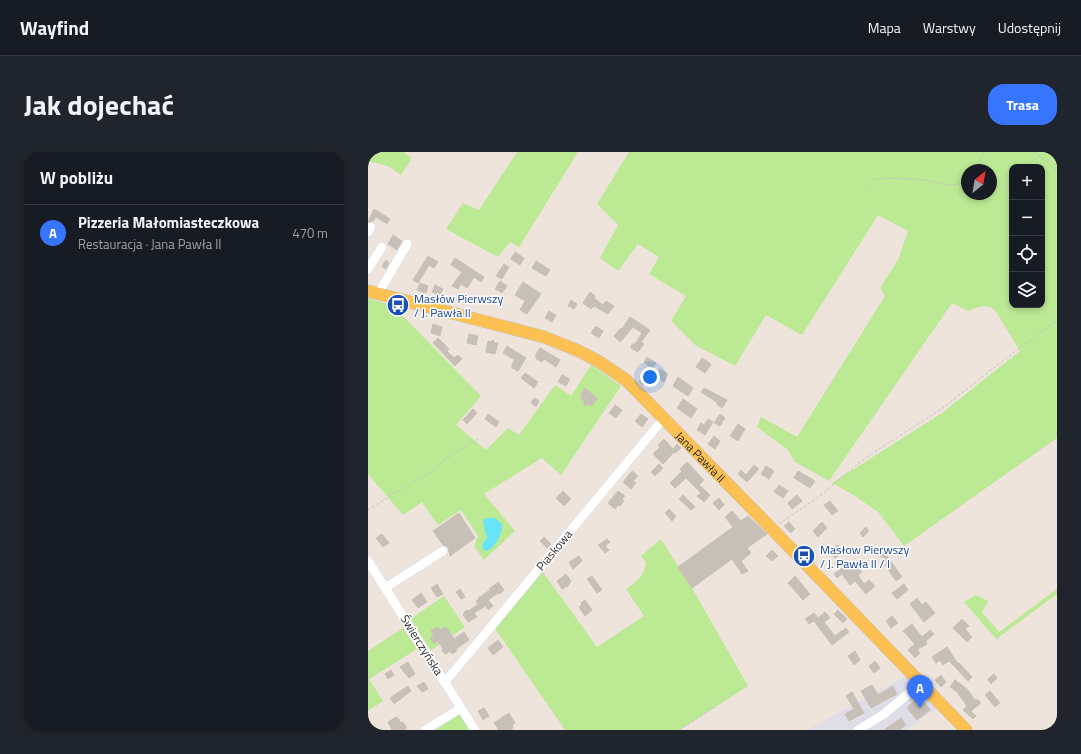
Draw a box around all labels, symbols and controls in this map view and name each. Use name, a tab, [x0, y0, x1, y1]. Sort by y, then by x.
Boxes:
text: Wayfind	[20, 13, 89, 42]
text: Mapa	[868, 17, 901, 38]
text: Warstwy	[923, 17, 976, 38]
text: Udostępnij	[998, 17, 1061, 38]
text: Jak dojechać	[24, 83, 174, 126]
button: Trasa	[988, 84, 1057, 125]
north arrow	[961, 164, 997, 200]
map controls	[1009, 164, 1045, 308]
button: +	[1009, 164, 1045, 200]
text: W pobliżu	[40, 165, 113, 191]
button: −	[1009, 200, 1045, 236]
text: Pizzeria Małomiasteczkowa	[78, 211, 259, 234]
text: A	[49, 223, 57, 243]
text: 470 m	[292, 223, 328, 243]
text: Restauracja · Jana Pawła II	[78, 234, 222, 254]
button: locate	[1009, 236, 1045, 272]
button: layers	[1009, 272, 1045, 308]
place label: Masłów Pierwszy / J. Pawła II	[414, 289, 504, 322]
bus stop icon: Masłów Pierwszy / J. Pawła II	[385, 292, 411, 318]
your location	[640, 367, 660, 387]
street label: Jana Pawła II	[671, 427, 731, 486]
street label: Piaskowa	[531, 525, 577, 575]
place label: Masłow Pierwszy / J. Pawła II / I	[820, 540, 910, 573]
bus stop icon: Masłow Pierwszy / J. Pawła II / I	[791, 543, 817, 569]
street label: Świerczyńska	[396, 611, 448, 679]
pin: A	[907, 675, 933, 708]

